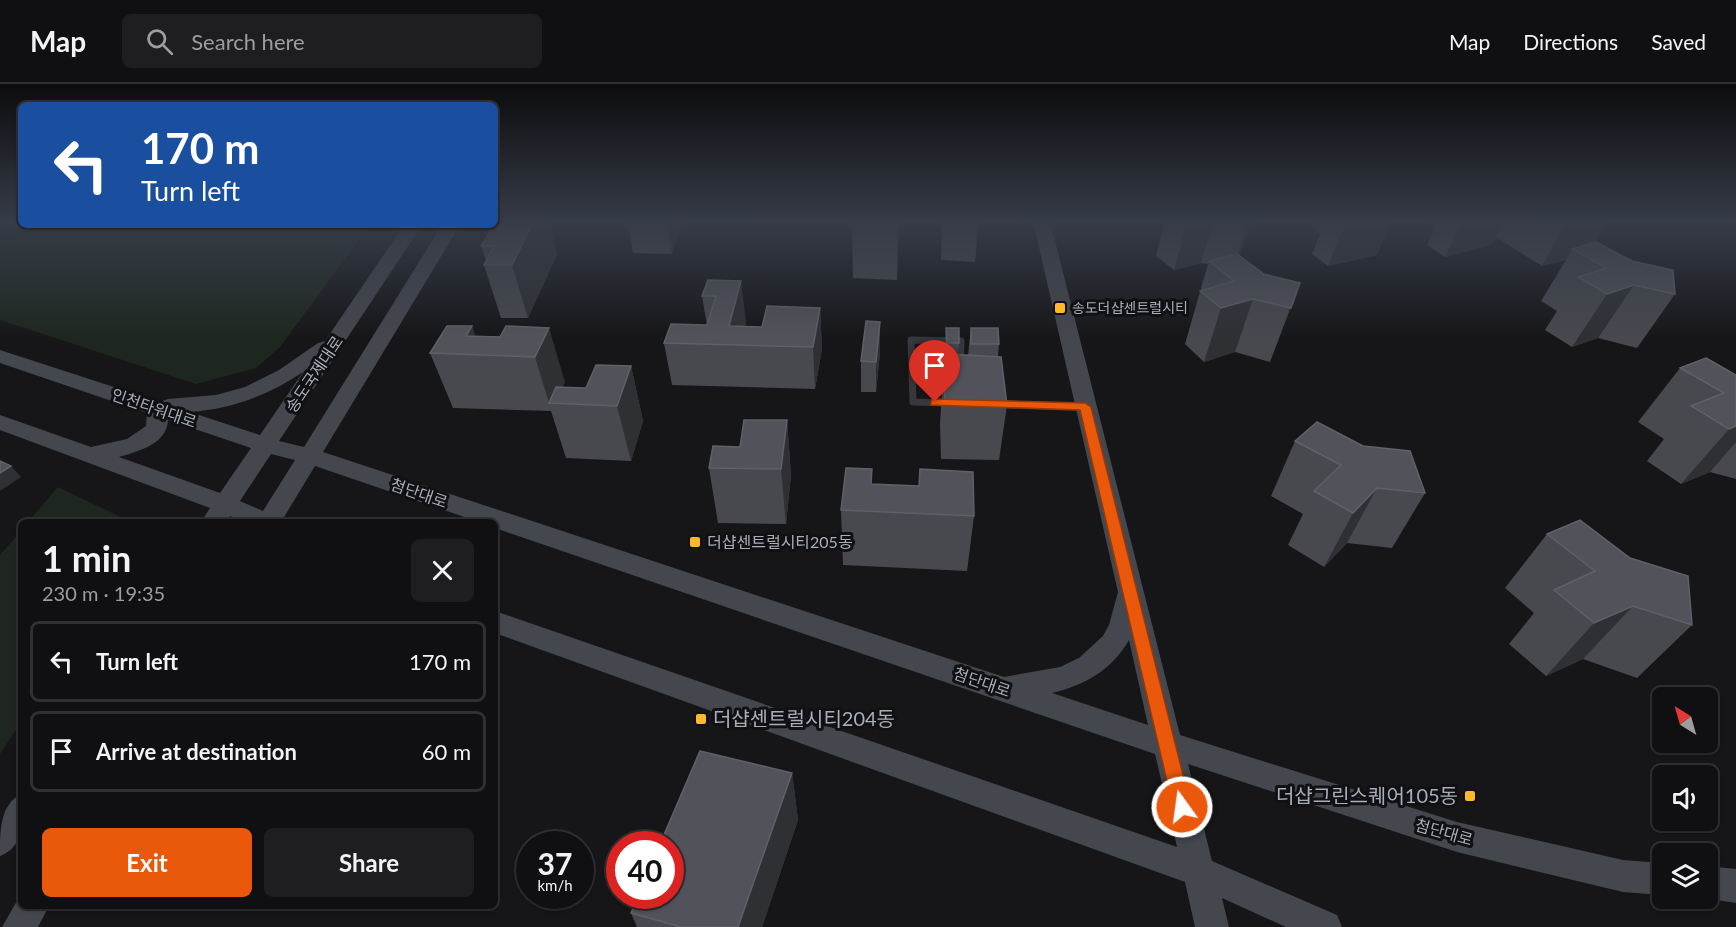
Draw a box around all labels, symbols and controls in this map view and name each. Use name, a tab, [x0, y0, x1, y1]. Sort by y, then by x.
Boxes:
search box	[122, 14, 542, 68]
text: Map	[30, 24, 86, 58]
icon: search	[143, 25, 176, 58]
text: Search here	[191, 28, 305, 55]
text: Map	[1449, 29, 1490, 54]
text: Directions	[1523, 29, 1618, 54]
text: Saved	[1651, 29, 1706, 54]
text: 170 m	[141, 123, 259, 173]
icon: left	[42, 126, 120, 204]
text: Turn left	[141, 174, 240, 207]
place label: 송도더샵센트럴시티	[1072, 299, 1188, 316]
marker: 송도더샵센트럴시티	[1053, 301, 1067, 315]
street label: 송도국제대로	[281, 332, 346, 416]
pin	[909, 340, 960, 402]
icon: arrive	[918, 349, 951, 382]
street label: 인천타워대로	[109, 384, 199, 431]
street label: 첨단대로	[388, 474, 450, 511]
place label: 더샵센트럴시티205동	[707, 532, 853, 551]
marker: 더샵센트럴시티205동	[688, 535, 702, 549]
text: 1 min	[42, 536, 131, 580]
button: close	[411, 539, 474, 602]
text: 230 m · 19:35	[42, 581, 165, 605]
icon: left	[45, 645, 78, 678]
text: Turn left	[96, 648, 178, 675]
text: 170 m	[409, 648, 471, 675]
street label: 첨단대로	[951, 663, 1013, 700]
north arrow	[1652, 687, 1718, 753]
map controls	[1652, 687, 1718, 909]
place label: 더샵센트럴시티204동	[713, 706, 895, 730]
marker: 더샵센트럴시티204동	[694, 712, 708, 726]
icon: arrive	[45, 735, 78, 768]
text: Arrive at destination	[96, 738, 297, 765]
text: 60 m	[422, 738, 471, 765]
button: sound	[1652, 765, 1718, 831]
position arrow	[1150, 775, 1214, 839]
place label: 더샵그린스퀘어105동	[1276, 783, 1458, 807]
marker: 더샵그린스퀘어105동	[1463, 789, 1477, 803]
street label: 첨단대로	[1413, 814, 1475, 849]
button: Exit	[42, 828, 252, 897]
button: Share	[264, 828, 474, 897]
speed limit sign: 40	[606, 831, 684, 909]
button: layers	[1652, 843, 1718, 909]
text: 37	[538, 845, 572, 881]
text: km/h	[537, 876, 573, 894]

